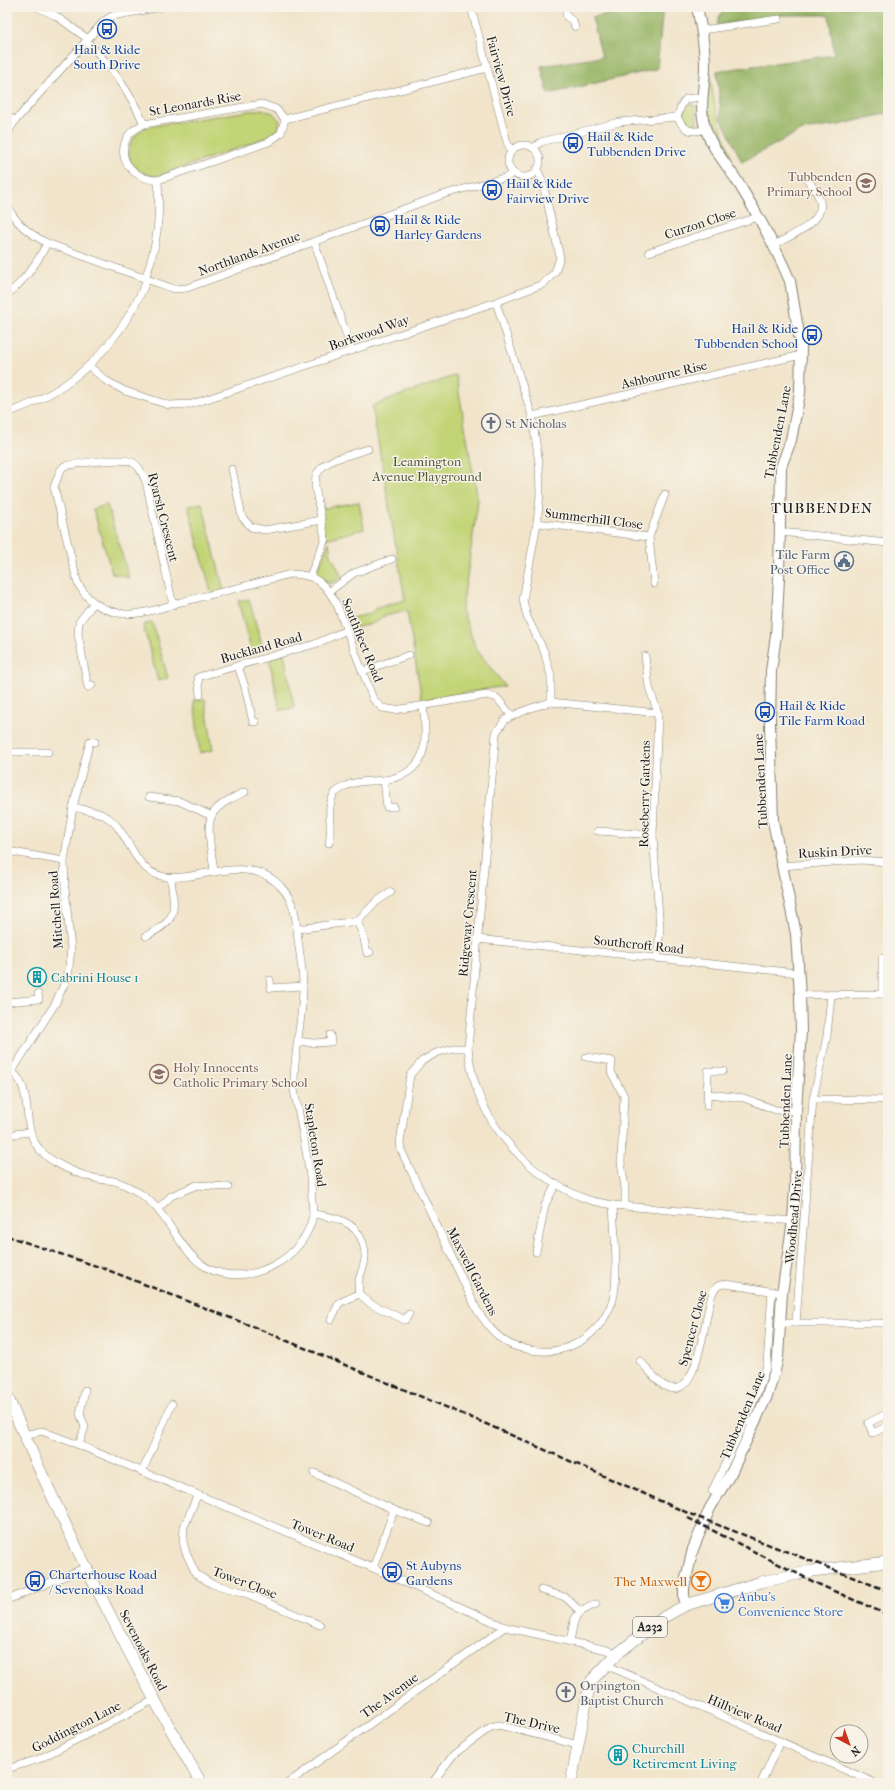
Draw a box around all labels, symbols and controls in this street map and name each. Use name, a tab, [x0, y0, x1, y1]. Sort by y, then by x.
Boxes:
bus stop icon: Hail & Ride South Drive	[96, 18, 118, 40]
street label: Fairview Drive	[484, 34, 520, 119]
place label: Hail & Ride South Drive	[74, 42, 141, 72]
street label: St Leonards Rise	[148, 88, 243, 119]
place label: Hail & Ride Tubbenden Drive	[587, 129, 686, 159]
bus stop icon: Hail & Ride Tubbenden Drive	[562, 132, 584, 154]
place label: Tubbenden Primary School	[766, 169, 852, 199]
school or university icon: Tubbenden Primary School	[855, 172, 877, 194]
place label: Hail & Ride Fairview Drive	[506, 176, 590, 206]
bus stop icon: Hail & Ride Fairview Drive	[481, 179, 503, 201]
street label: Curzon Close	[662, 205, 738, 242]
place label: Hail & Ride Harley Gardens	[394, 212, 482, 242]
bus stop icon: Hail & Ride Harley Gardens	[369, 215, 391, 237]
street label: Northlands Avenue	[196, 228, 303, 279]
street label: Borkwood Way	[327, 311, 412, 353]
place label: Hail & Ride Tubbenden School	[695, 321, 799, 351]
bus stop icon: Hail & Ride Tubbenden School	[801, 324, 823, 346]
street label: Ashbourne Rise	[619, 357, 709, 392]
street label: Tubbenden Lane	[761, 384, 794, 480]
church icon: St Nicholas	[480, 412, 502, 434]
place label: St Nicholas	[505, 416, 567, 431]
park label: Leamington Avenue Playground	[371, 454, 483, 484]
street label: Ryarsh Crescent	[145, 471, 182, 564]
district label: TUBBENDEN	[771, 499, 873, 517]
street label: Summerhill Close	[544, 505, 644, 532]
place label: Tile Farm Post Office	[770, 547, 831, 577]
public building icon: Tile Farm Post Office	[833, 550, 855, 572]
street label: Southfleet Road	[339, 596, 387, 685]
street label: Buckland Road	[219, 628, 304, 666]
place label: Hail & Ride Tile Farm Road	[779, 698, 866, 728]
bus stop icon: Hail & Ride Tile Farm Road	[754, 701, 776, 723]
street label: Tubbenden Lane	[750, 733, 770, 829]
street label: Roseberry Gardens	[636, 740, 653, 848]
street label: Ruskin Drive	[798, 842, 873, 861]
street label: Ridgeway Crescent	[455, 868, 480, 978]
street label: Mitchell Road	[45, 869, 66, 950]
street label: Southcroft Road	[593, 932, 686, 957]
building icon: Cabrini House 1	[26, 966, 48, 988]
place label: Cabrini House 1	[51, 970, 139, 985]
street label: Tubbenden Lane	[776, 1053, 795, 1149]
place label: Holy Innocents Catholic Primary School	[173, 1060, 308, 1090]
school or university icon: Holy Innocents Catholic Primary School	[148, 1063, 170, 1085]
street label: Stapleton Road	[301, 1102, 330, 1189]
street label: Woodhead Drive	[782, 1169, 805, 1265]
street label: Maxwell Gardens	[444, 1225, 501, 1318]
street label: Spencer Close	[675, 1288, 710, 1368]
street label: Tubbenden Lane	[717, 1368, 768, 1462]
street label: Tower Road	[289, 1516, 358, 1555]
place label: St Aubyns Gardens	[406, 1558, 462, 1588]
bus stop icon: St Aubyns Gardens	[381, 1561, 403, 1583]
street label: Tower Close	[210, 1563, 280, 1602]
place label: Charterhouse Road / Sevenoaks Road	[48, 1567, 158, 1597]
bus stop icon: Charterhouse Road / Sevenoaks Road	[24, 1570, 46, 1592]
bar icon: The Maxwell	[690, 1570, 712, 1592]
place label: The Maxwell	[614, 1574, 687, 1589]
place label: Anbu's Convenience Store	[737, 1589, 844, 1619]
supermarket icon: Anbu's Convenience Store	[713, 1592, 735, 1614]
street label: Sevenoaks Road	[117, 1607, 171, 1694]
road number: A232	[633, 1617, 667, 1637]
street label: The Avenue	[358, 1669, 421, 1721]
place label: Orpington Baptist Church	[580, 1678, 665, 1708]
church icon: Orpington Baptist Church	[555, 1681, 577, 1703]
street label: Hillview Road	[705, 1691, 785, 1736]
street label: Goddington Lane	[29, 1697, 124, 1755]
street label: The Drive	[502, 1709, 562, 1736]
north arrow	[829, 1724, 869, 1764]
place label: Churchill Retirement Living	[632, 1741, 737, 1771]
building icon: Churchill Retirement Living	[607, 1744, 629, 1766]
text: N	[847, 1744, 863, 1759]

